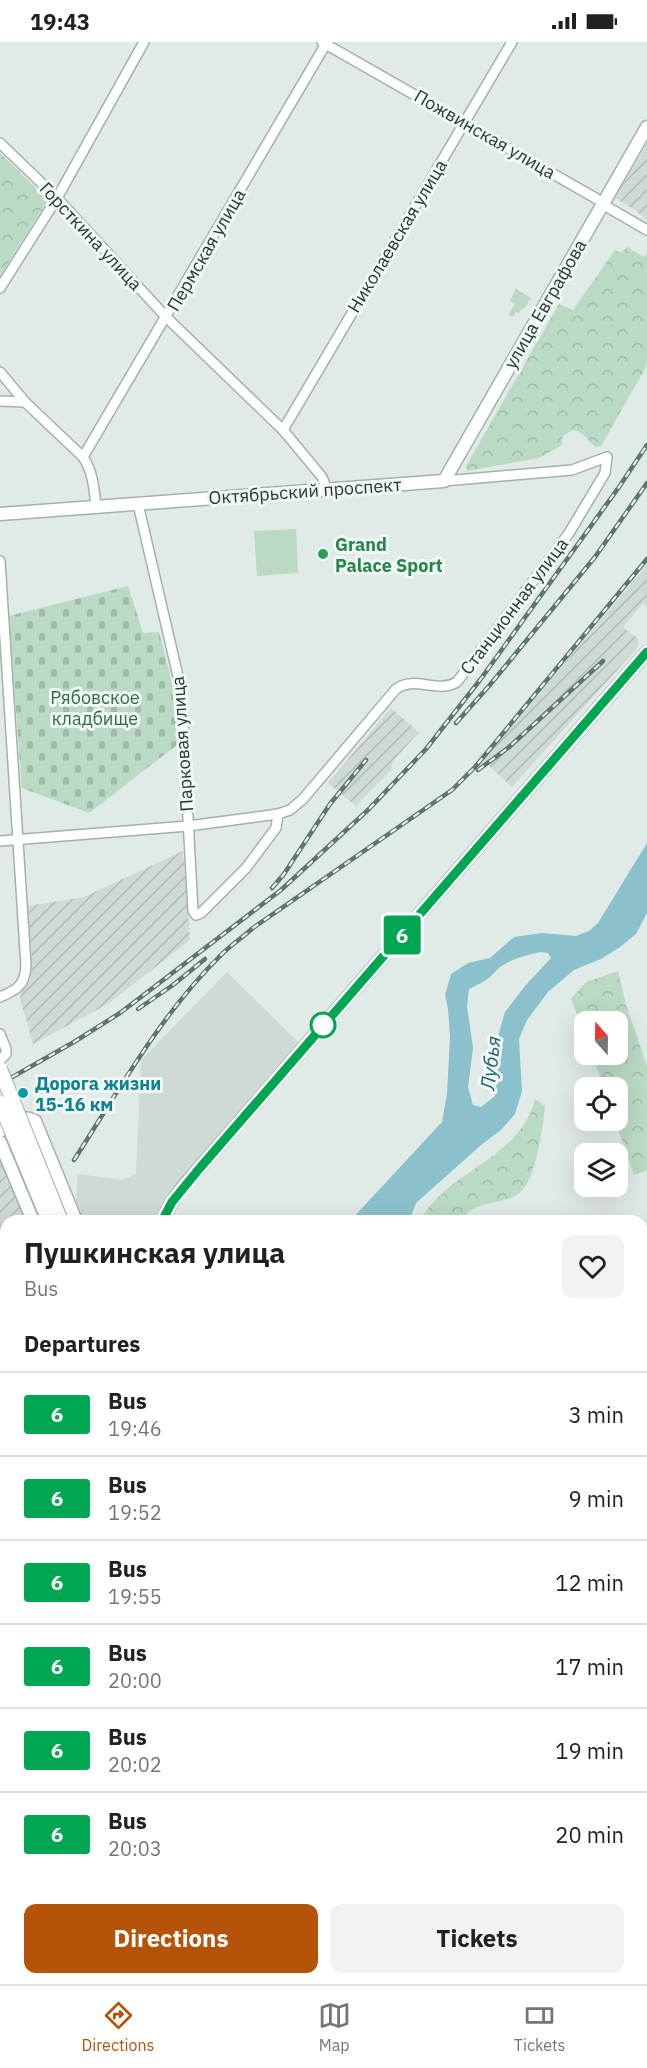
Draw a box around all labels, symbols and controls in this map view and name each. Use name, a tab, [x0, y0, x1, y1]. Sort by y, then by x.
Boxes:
text: 19:43	[30, 7, 90, 36]
street label: Пожвинская улица	[410, 84, 560, 184]
street label: Николаевская улица	[342, 155, 452, 317]
street label: Горсткина улица	[35, 177, 147, 295]
street label: Пермская улица	[162, 184, 251, 315]
street label: улица Евграфова	[499, 235, 592, 373]
street label: Октябрьский проспект	[208, 473, 403, 509]
place label: Grand Palace Sport	[335, 533, 443, 577]
street label: Станционная улица	[455, 533, 573, 679]
marker: Grand Palace Sport	[316, 547, 330, 561]
street label: Парковая улица	[166, 675, 198, 812]
park label: Рябовское кладбище	[50, 686, 140, 730]
line badge: 6	[382, 916, 422, 954]
text: 6	[396, 921, 408, 949]
north arrow	[574, 1011, 628, 1065]
map controls	[574, 1011, 628, 1197]
unlabelled marker	[310, 1012, 336, 1038]
water label: Лубья	[473, 1034, 507, 1093]
place label: Дорога жизни 15-16 км	[35, 1072, 161, 1116]
button: locate	[574, 1077, 628, 1131]
marker: Дорога жизни 15-16 км	[16, 1086, 30, 1100]
button: layers	[574, 1143, 628, 1197]
text: Пушкинская улица	[24, 1234, 285, 1271]
button: heart	[561, 1235, 624, 1298]
text: Bus	[24, 1275, 58, 1302]
text: Departures	[24, 1329, 140, 1358]
text: Bus	[108, 1386, 147, 1415]
text: 6	[51, 1400, 63, 1428]
text: 3 min	[568, 1400, 624, 1429]
text: 19:46	[108, 1415, 162, 1442]
text: Bus	[108, 1470, 147, 1499]
text: 6	[51, 1484, 63, 1512]
text: 9 min	[568, 1484, 624, 1513]
text: 19:52	[108, 1499, 162, 1526]
text: Bus	[108, 1554, 147, 1583]
text: 6	[51, 1568, 63, 1596]
text: 12 min	[555, 1568, 624, 1597]
text: 19:55	[108, 1583, 162, 1610]
text: Bus	[108, 1638, 147, 1667]
text: 6	[51, 1652, 63, 1680]
text: 17 min	[555, 1652, 624, 1681]
text: 20:00	[108, 1667, 162, 1694]
text: Bus	[108, 1722, 147, 1751]
text: 6	[51, 1736, 63, 1764]
text: 19 min	[555, 1736, 624, 1765]
text: 20:02	[108, 1751, 162, 1778]
text: Bus	[108, 1806, 147, 1835]
text: 6	[51, 1820, 63, 1848]
text: 20 min	[555, 1820, 624, 1849]
text: 20:03	[108, 1835, 162, 1862]
button: Directions	[24, 1904, 318, 1973]
button: Tickets	[330, 1904, 624, 1973]
tab: Directions	[82, 1999, 154, 2055]
tab: Map	[318, 1999, 351, 2055]
tab: Tickets	[514, 1999, 565, 2055]

